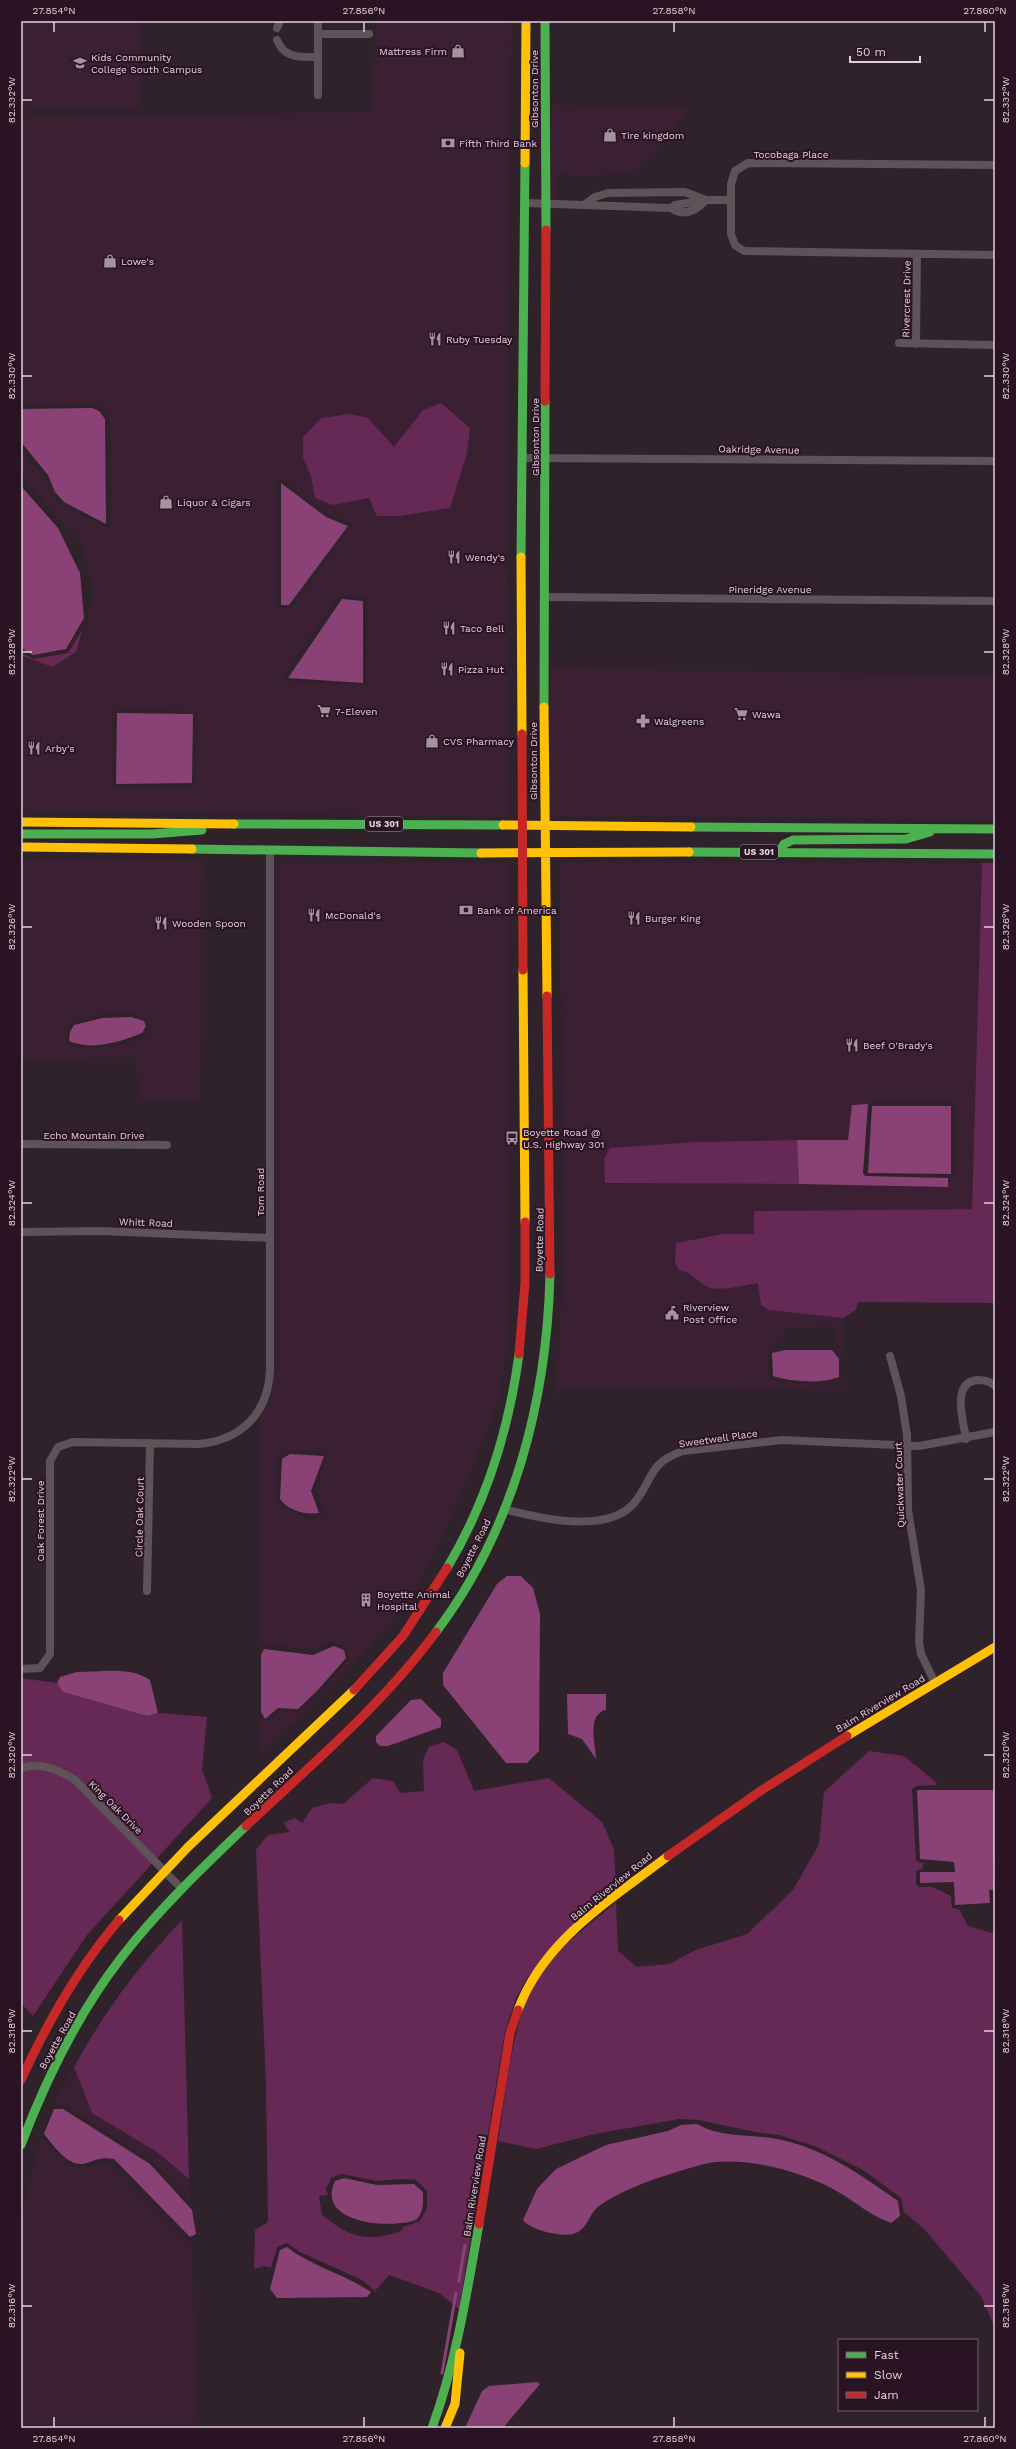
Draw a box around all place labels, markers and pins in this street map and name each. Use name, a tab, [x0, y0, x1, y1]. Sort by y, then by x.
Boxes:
shop icon: Mattress Firm	[450, 43, 466, 59]
place label: Mattress Firm	[379, 46, 447, 57]
place label: Kids Community College South Campus	[91, 52, 202, 75]
school or university icon: Kids Community College South Campus	[72, 55, 88, 71]
shop icon: Tire kingdom	[602, 127, 618, 143]
place label: Tire kingdom	[621, 130, 684, 141]
bank icon: Fifth Third Bank	[440, 135, 456, 151]
place label: Fifth Third Bank	[459, 138, 537, 149]
shop icon: Lowe's	[102, 253, 118, 269]
place label: Lowe's	[121, 256, 154, 267]
restaurant icon: Ruby Tuesday	[427, 331, 443, 347]
place label: Ruby Tuesday	[446, 334, 513, 345]
shop icon: Liquor & Cigars	[158, 494, 174, 510]
place label: Liquor & Cigars	[177, 497, 251, 508]
restaurant icon: Wendy's	[446, 549, 462, 565]
place label: Wendy's	[465, 552, 505, 563]
restaurant icon: Taco Bell	[441, 620, 457, 636]
place label: Taco Bell	[460, 623, 504, 634]
restaurant icon: Pizza Hut	[439, 661, 455, 677]
place label: Pizza Hut	[458, 664, 505, 675]
supermarket icon: 7-Eleven	[316, 703, 332, 719]
place label: 7-Eleven	[335, 706, 377, 717]
supermarket icon: Wawa	[733, 706, 749, 722]
place label: Wawa	[752, 709, 781, 720]
pharmacy icon: Walgreens	[635, 713, 651, 729]
place label: Walgreens	[654, 716, 704, 727]
shop icon: CVS Pharmacy	[424, 733, 440, 749]
place label: CVS Pharmacy	[443, 736, 515, 747]
restaurant icon: Arby's	[26, 740, 42, 756]
place label: Arby's	[45, 743, 74, 754]
bank icon: Bank of America	[458, 902, 474, 918]
place label: Bank of America	[477, 905, 557, 916]
restaurant icon: McDonald's	[306, 907, 322, 923]
place label: McDonald's	[325, 910, 381, 921]
restaurant icon: Burger King	[626, 910, 642, 926]
place label: Burger King	[645, 913, 701, 924]
restaurant icon: Wooden Spoon	[153, 915, 169, 931]
place label: Wooden Spoon	[172, 918, 246, 929]
restaurant icon: Beef O'Brady's	[844, 1037, 860, 1053]
place label: Beef O'Brady's	[863, 1040, 933, 1051]
place label: Boyette Road @ U.S. Highway 301	[523, 1127, 604, 1150]
bus stop icon: Boyette Road @ U.S. Highway 301	[504, 1130, 520, 1146]
place label: Riverview Post Office	[683, 1302, 737, 1325]
public building icon: Riverview Post Office	[664, 1305, 680, 1321]
place label: Boyette Animal Hospital	[377, 1589, 450, 1612]
building icon: Boyette Animal Hospital	[358, 1592, 374, 1608]

